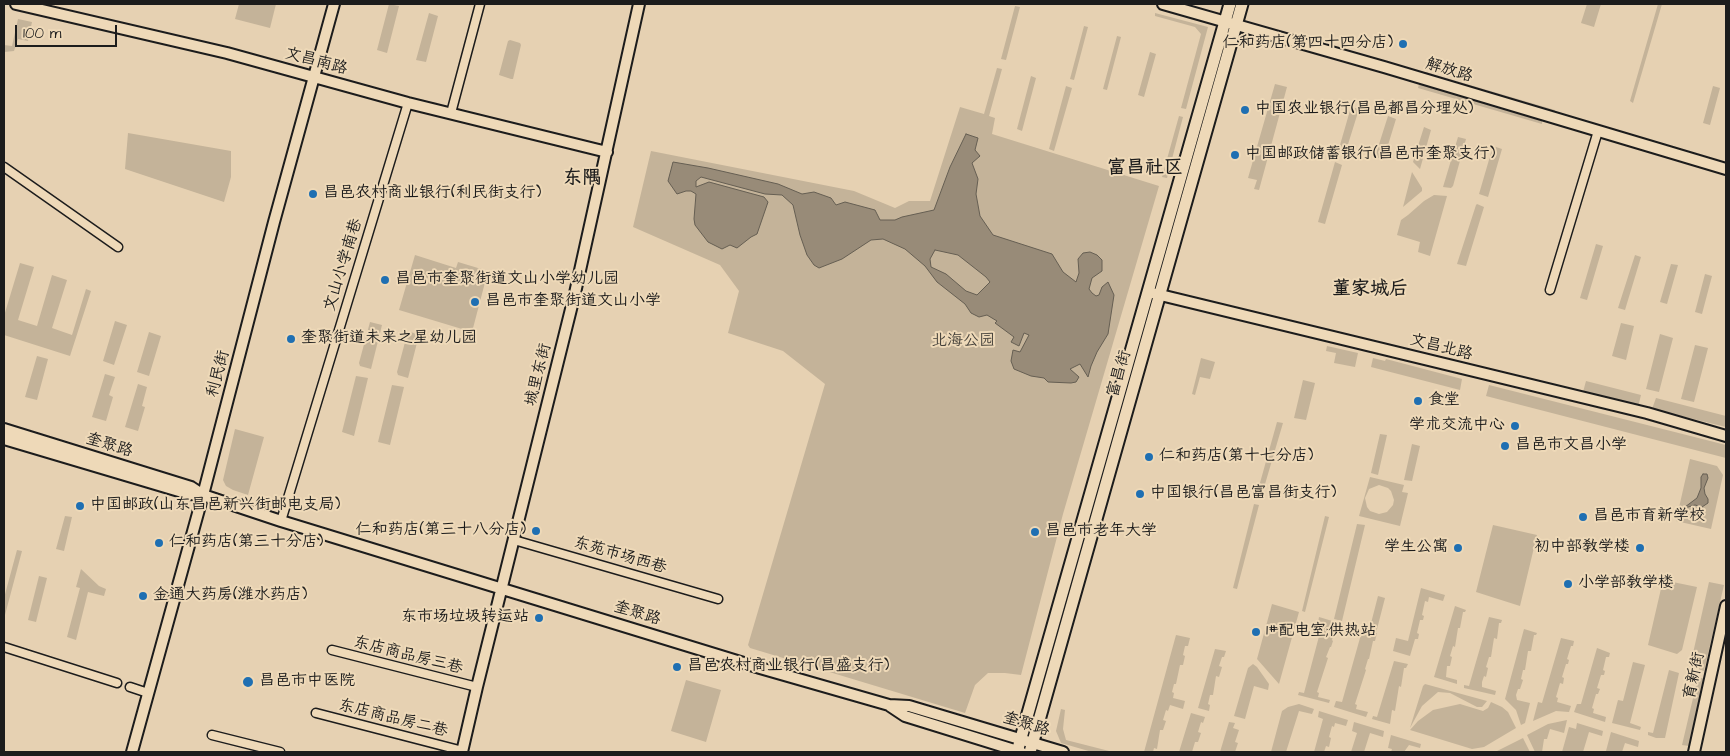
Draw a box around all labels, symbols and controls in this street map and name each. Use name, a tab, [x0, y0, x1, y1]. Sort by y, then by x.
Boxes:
scale bar	[18, 15, 120, 47]
text: 100 m	[23, 23, 62, 44]
place label: 仁和药店(第四十四分店)	[1223, 34, 1393, 54]
marker: 仁和药店(第四十四分店)	[1397, 38, 1409, 50]
street label: 文昌南路	[283, 44, 349, 80]
street label: 解放路	[1423, 55, 1475, 87]
place label: 中国农业银行(昌邑都昌分理处)	[1255, 100, 1473, 120]
marker: 中国农业银行(昌邑都昌分理处)	[1239, 104, 1251, 116]
place label: 中国邮政储蓄银行(昌邑市奎聚支行)	[1245, 145, 1495, 165]
marker: 中国邮政储蓄银行(昌邑市奎聚支行)	[1229, 149, 1241, 161]
district label: 富昌社区	[1107, 158, 1183, 180]
district label: 东隅	[563, 168, 601, 190]
place label: 昌邑农村商业银行(利民街支行)	[323, 184, 541, 204]
marker: 昌邑农村商业银行(利民街支行)	[307, 188, 319, 200]
street label: 文山小学南巷	[321, 216, 367, 314]
place label: 昌邑市奎聚街道文山小学幼儿园	[395, 270, 619, 290]
marker: 昌邑市奎聚街道文山小学幼儿园	[379, 274, 391, 286]
district label: 董家城后	[1332, 279, 1408, 301]
place label: 昌邑市奎聚街道文山小学	[485, 292, 661, 312]
marker: 昌邑市奎聚街道文山小学	[469, 296, 481, 308]
place label: 奎聚街道未来之星幼儿园	[301, 329, 477, 349]
street label: 文昌北路	[1408, 331, 1474, 365]
park label: 北海公园	[931, 332, 995, 352]
marker: 奎聚街道未来之星幼儿园	[285, 333, 297, 345]
street label: 城里东街	[522, 342, 556, 408]
street label: 利民街	[204, 348, 234, 400]
street label: 富昌街	[1104, 348, 1136, 400]
place label: 食堂	[1428, 391, 1460, 411]
marker: 食堂	[1412, 395, 1424, 407]
place label: 学术交流中心	[1409, 416, 1505, 436]
marker: 学术交流中心	[1509, 420, 1521, 432]
street label: 奎聚路	[83, 430, 135, 462]
place label: 昌邑市文昌小学	[1515, 436, 1627, 456]
marker: 昌邑市文昌小学	[1499, 440, 1511, 452]
place label: 仁和药店(第十七分店)	[1159, 447, 1313, 467]
marker: 仁和药店(第十七分店)	[1143, 451, 1155, 463]
place label: 中国银行(昌邑富昌街支行)	[1150, 484, 1336, 504]
marker: 中国银行(昌邑富昌街支行)	[1134, 488, 1146, 500]
place label: 中国邮政(山东昌邑新兴街邮电支局)	[90, 496, 340, 516]
marker: 中国邮政(山东昌邑新兴街邮电支局)	[74, 500, 86, 512]
place label: 昌邑市育新学校	[1593, 507, 1705, 527]
marker: 昌邑市育新学校	[1577, 511, 1589, 523]
place label: 仁和药店(第三十八分店)	[356, 521, 526, 541]
place label: 昌邑市老年大学	[1045, 522, 1157, 542]
marker: 仁和药店(第三十八分店)	[530, 525, 542, 537]
marker: 昌邑市老年大学	[1029, 526, 1041, 538]
place label: 仁和药店(第三十分店)	[169, 533, 323, 553]
street label: 东苑市场西巷	[571, 534, 669, 578]
marker: 仁和药店(第三十分店)	[153, 537, 165, 549]
place label: 学生公寓	[1384, 538, 1448, 558]
place label: 初中部教学楼	[1534, 538, 1630, 558]
marker: 学生公寓	[1452, 542, 1464, 554]
marker: 初中部教学楼	[1634, 542, 1646, 554]
place label: 小学部教学楼	[1578, 574, 1674, 594]
marker: 小学部教学楼	[1562, 578, 1574, 590]
place label: 金通大药房(潍水药店)	[153, 586, 307, 606]
marker: 金通大药房(潍水药店)	[137, 590, 149, 602]
street label: 奎聚路	[611, 598, 663, 630]
place label: 东市场垃圾转运站	[401, 608, 529, 628]
marker: 东市场垃圾转运站	[533, 612, 545, 624]
place label: 1#配电室;供热站	[1266, 622, 1376, 642]
marker: 1#配电室;供热站	[1250, 626, 1262, 638]
street label: 东店商品房三巷	[351, 633, 465, 679]
street label: 育新街	[1681, 651, 1709, 701]
place label: 昌邑农村商业银行(昌盛支行)	[687, 657, 889, 677]
marker: 昌邑农村商业银行(昌盛支行)	[671, 661, 683, 673]
place label: 昌邑市中医院	[259, 672, 355, 692]
marker: 昌邑市中医院	[241, 675, 255, 689]
street label: 东店商品房二巷	[336, 696, 450, 742]
street label: 奎聚路	[1000, 709, 1052, 741]

